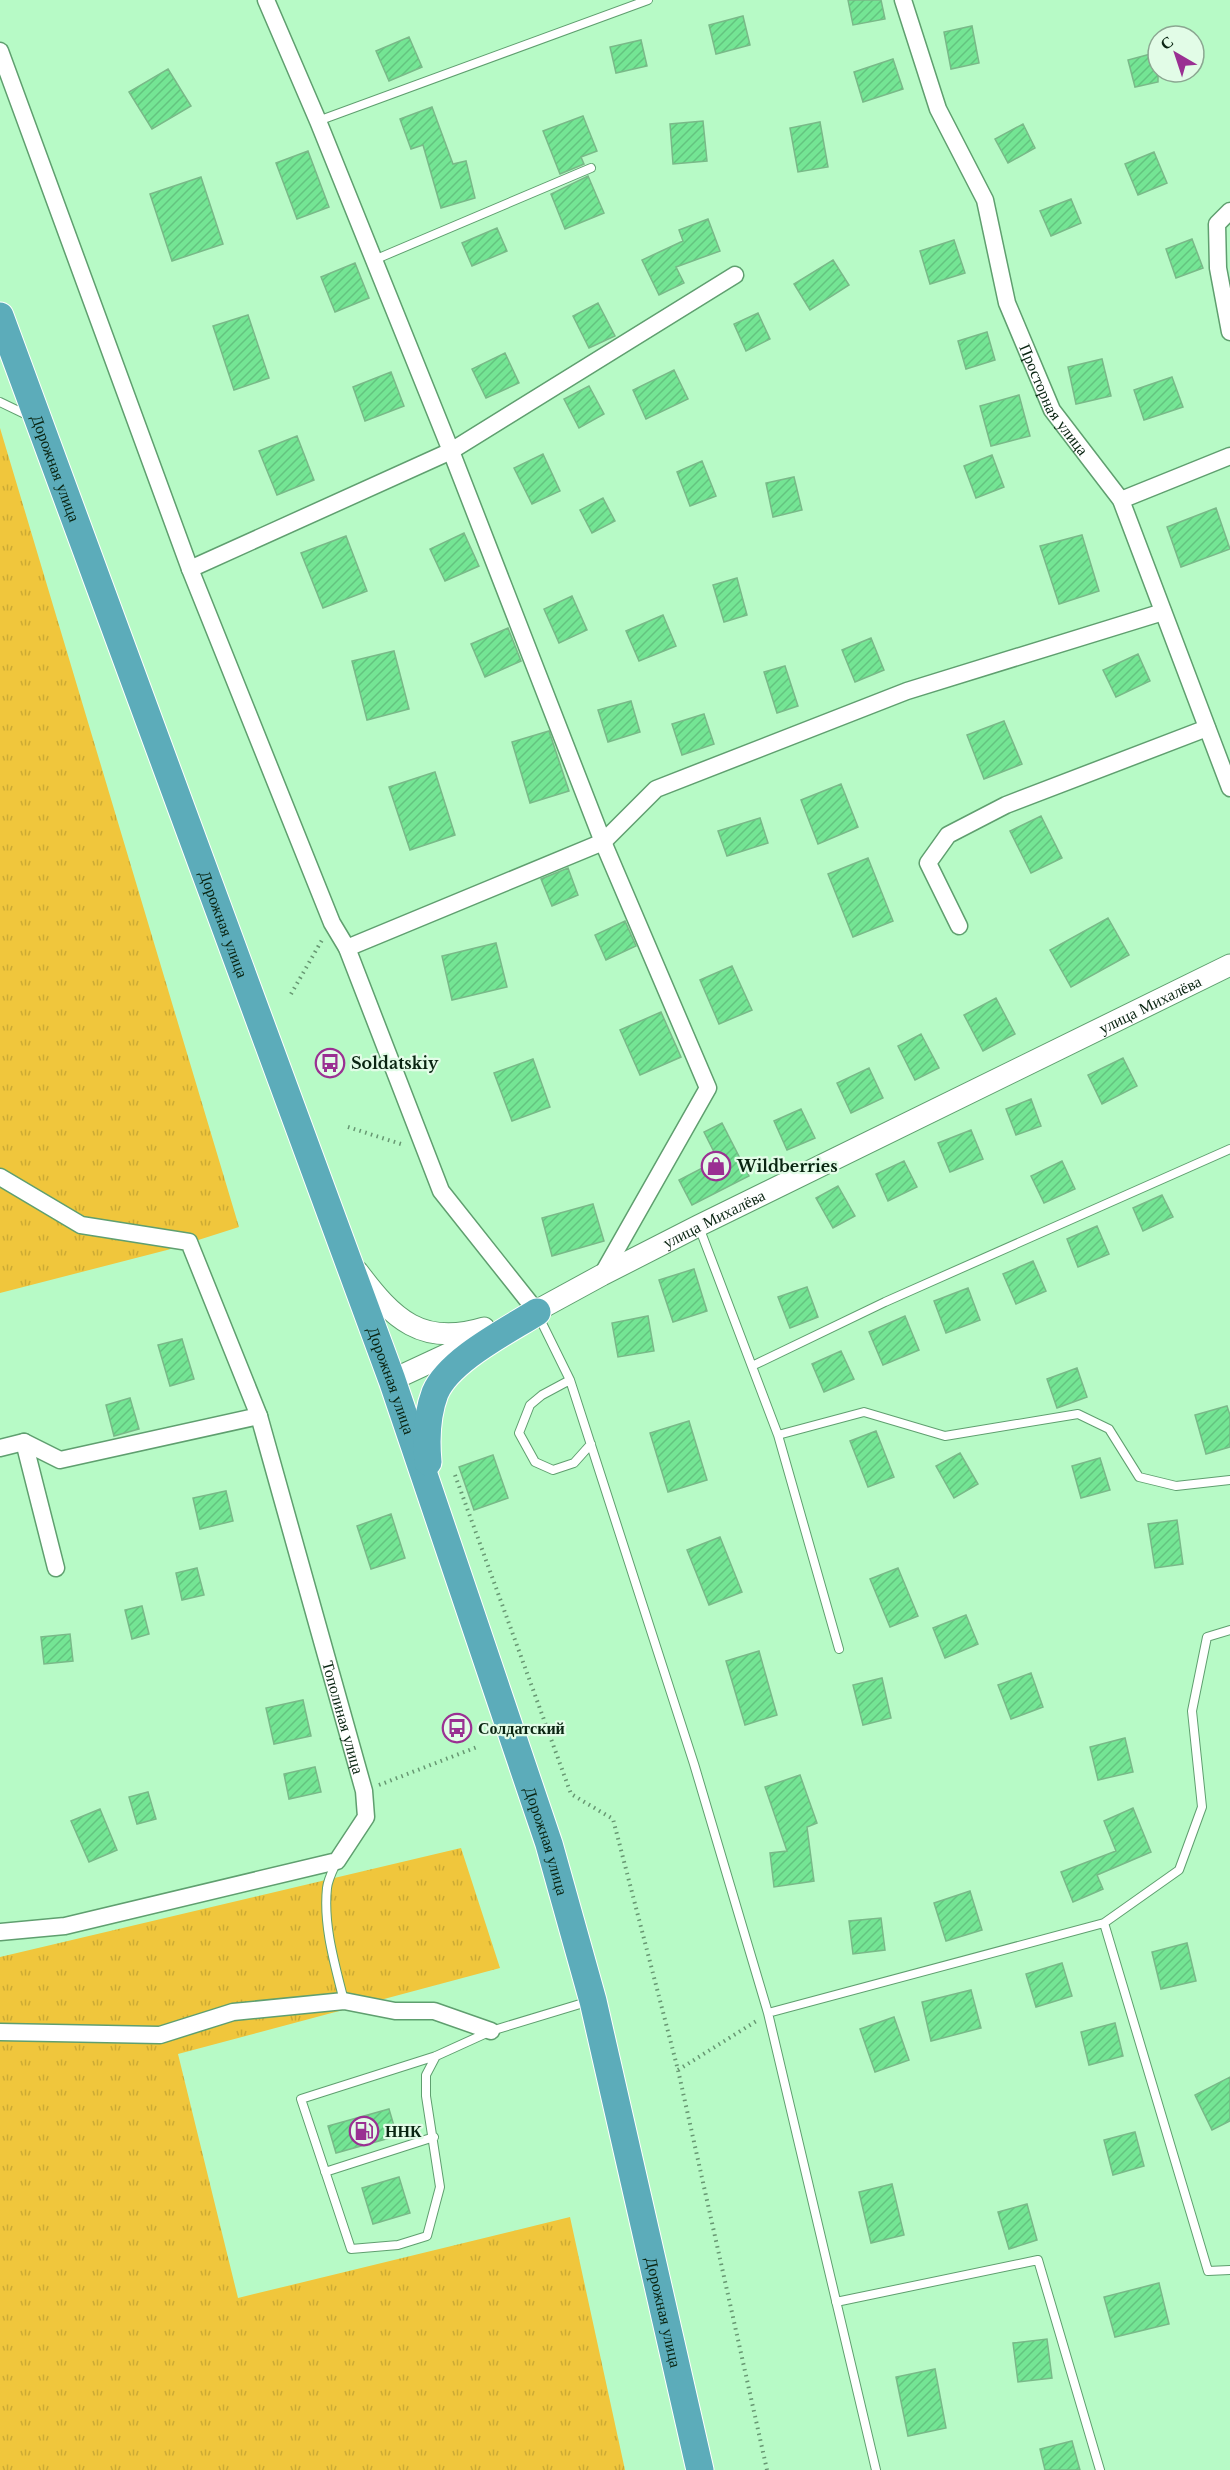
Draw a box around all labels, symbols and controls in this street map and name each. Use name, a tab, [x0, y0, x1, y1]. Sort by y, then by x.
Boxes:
north arrow	[1146, 24, 1206, 84]
text: С	[1156, 31, 1177, 54]
street label: Просторная улица	[1015, 341, 1093, 459]
street label: Дорожная улица	[27, 412, 85, 524]
street label: Дорожная улица	[195, 868, 253, 980]
street label: улица Михалёва	[1096, 971, 1204, 1038]
bus stop icon: Soldatskiy	[314, 1047, 346, 1079]
place label: Soldatskiy	[351, 1053, 439, 1073]
shop icon: Wildberries	[700, 1150, 732, 1182]
place label: Wildberries	[736, 1156, 838, 1176]
street label: улица Михалёва	[659, 1185, 768, 1252]
street label: Дорожная улица	[363, 1324, 420, 1437]
street label: Тополиная улица	[318, 1659, 369, 1776]
bus stop icon: Солдатский	[441, 1712, 473, 1744]
place label: Солдатский	[478, 1718, 565, 1738]
street label: Дорожная улица	[520, 1784, 573, 1897]
fuel station icon: ННК	[348, 2115, 380, 2147]
place label: ННК	[385, 2121, 422, 2141]
street label: Дорожная улица	[642, 2255, 686, 2369]

